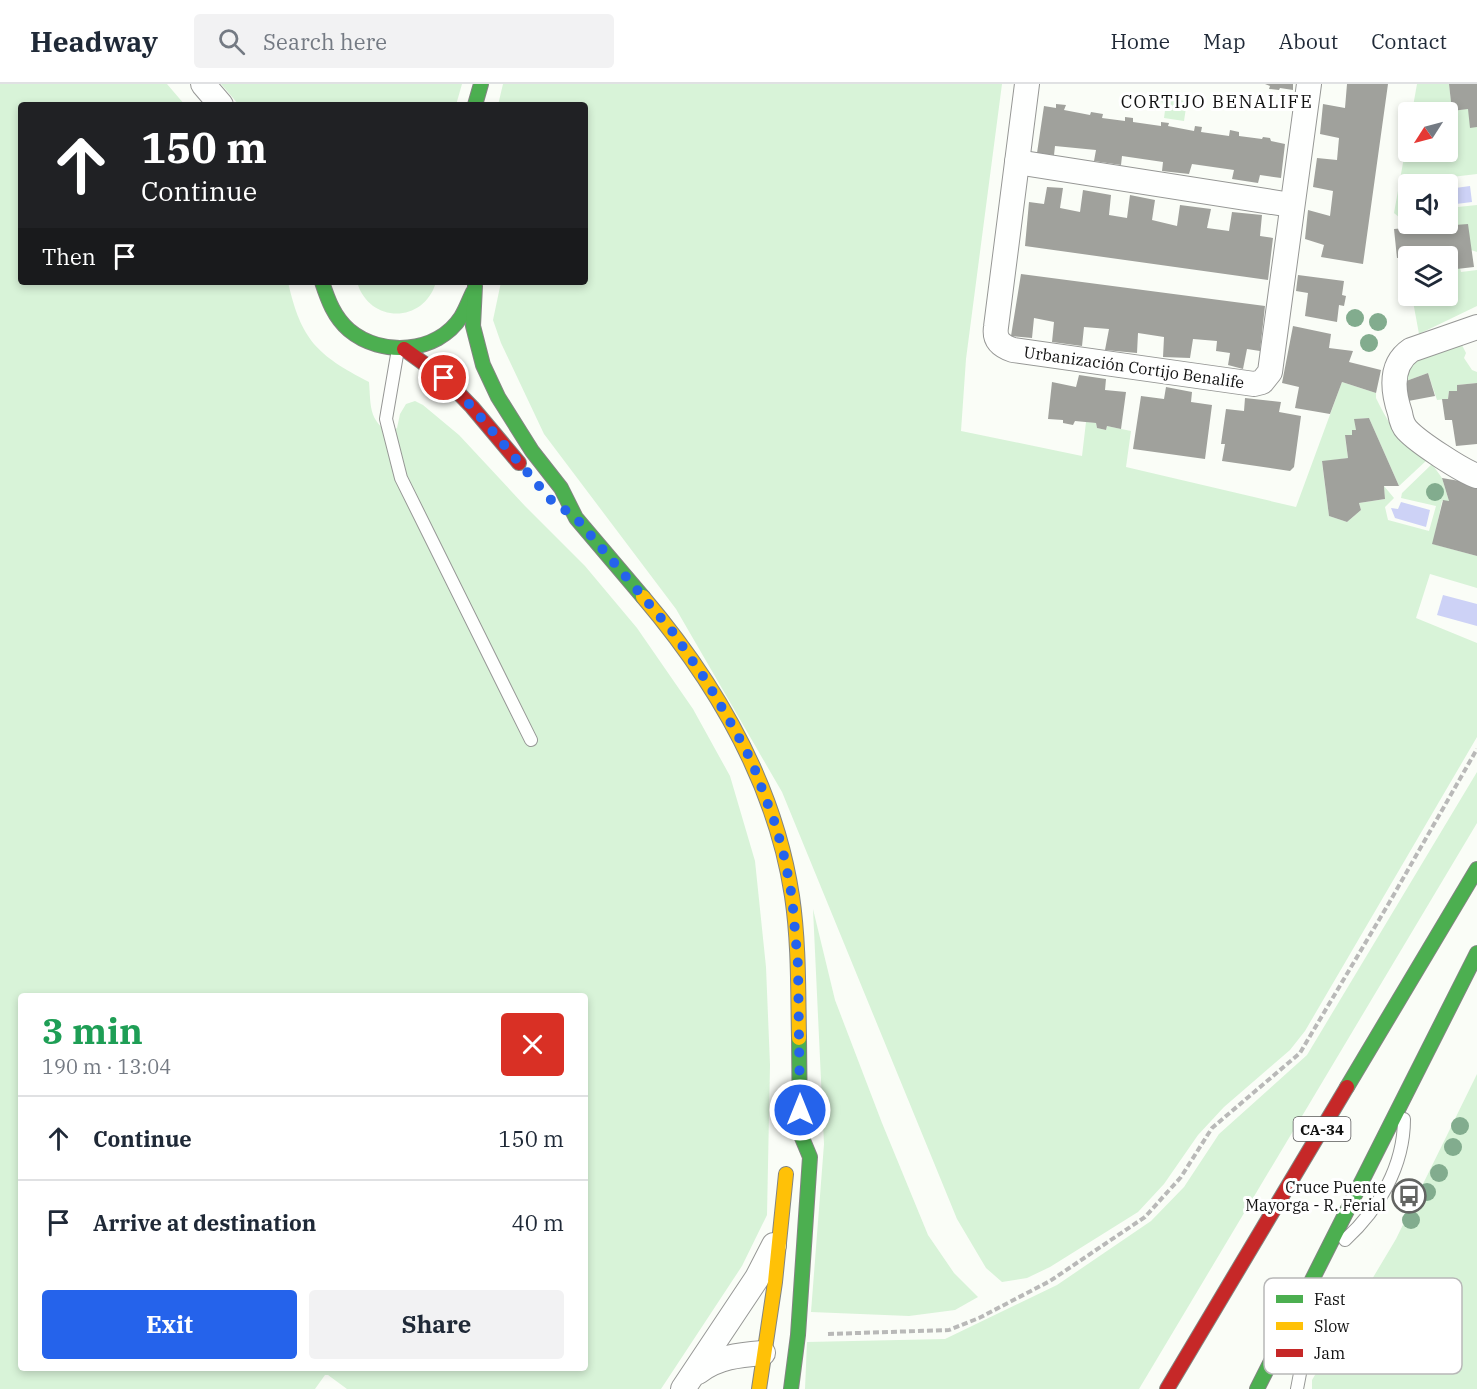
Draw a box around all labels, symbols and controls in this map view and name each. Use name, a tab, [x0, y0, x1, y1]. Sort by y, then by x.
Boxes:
search box	[194, 14, 614, 68]
text: Headway	[30, 23, 158, 60]
icon: search	[215, 25, 248, 58]
text: Search here	[263, 27, 387, 56]
text: Home	[1110, 27, 1170, 55]
text: Map	[1203, 27, 1246, 55]
text: About	[1279, 27, 1338, 55]
text: Contact	[1371, 27, 1447, 55]
district label: CORTIJO BENALIFE	[1121, 90, 1313, 113]
north arrow	[1398, 102, 1458, 162]
map controls	[1398, 102, 1458, 306]
text: 150 m	[141, 120, 267, 175]
icon: ahead	[42, 126, 120, 204]
text: Continue	[141, 173, 257, 208]
button: sound	[1398, 174, 1458, 234]
icon: arrive	[108, 240, 141, 273]
text: Then	[42, 242, 96, 271]
button: layers	[1398, 246, 1458, 306]
street label: Urbanización Cortijo Benalife	[1022, 342, 1246, 392]
pin	[418, 352, 469, 403]
icon: arrive	[427, 361, 460, 394]
text: 3 min	[42, 1007, 143, 1054]
button: close	[501, 1013, 564, 1076]
text: 190 m · 13:04	[42, 1053, 171, 1080]
position arrow	[768, 1078, 832, 1142]
road number: CA-34	[1294, 1117, 1350, 1141]
icon: ahead	[42, 1122, 75, 1155]
text: Continue	[93, 1124, 192, 1153]
text: 150 m	[498, 1124, 564, 1153]
place label: Cruce Puente Mayorga - R. Ferial	[1245, 1177, 1386, 1215]
bus stop icon: Cruce Puente Mayorga - R. Ferial	[1391, 1178, 1427, 1214]
icon: arrive	[42, 1206, 75, 1239]
text: Arrive at destination	[93, 1208, 316, 1237]
text: 40 m	[512, 1208, 564, 1237]
legend	[1264, 1278, 1462, 1374]
text: Fast	[1314, 1289, 1346, 1309]
button: Exit	[42, 1290, 297, 1359]
button: Share	[309, 1290, 564, 1359]
text: Slow	[1314, 1316, 1350, 1336]
text: Jam	[1314, 1343, 1345, 1363]

